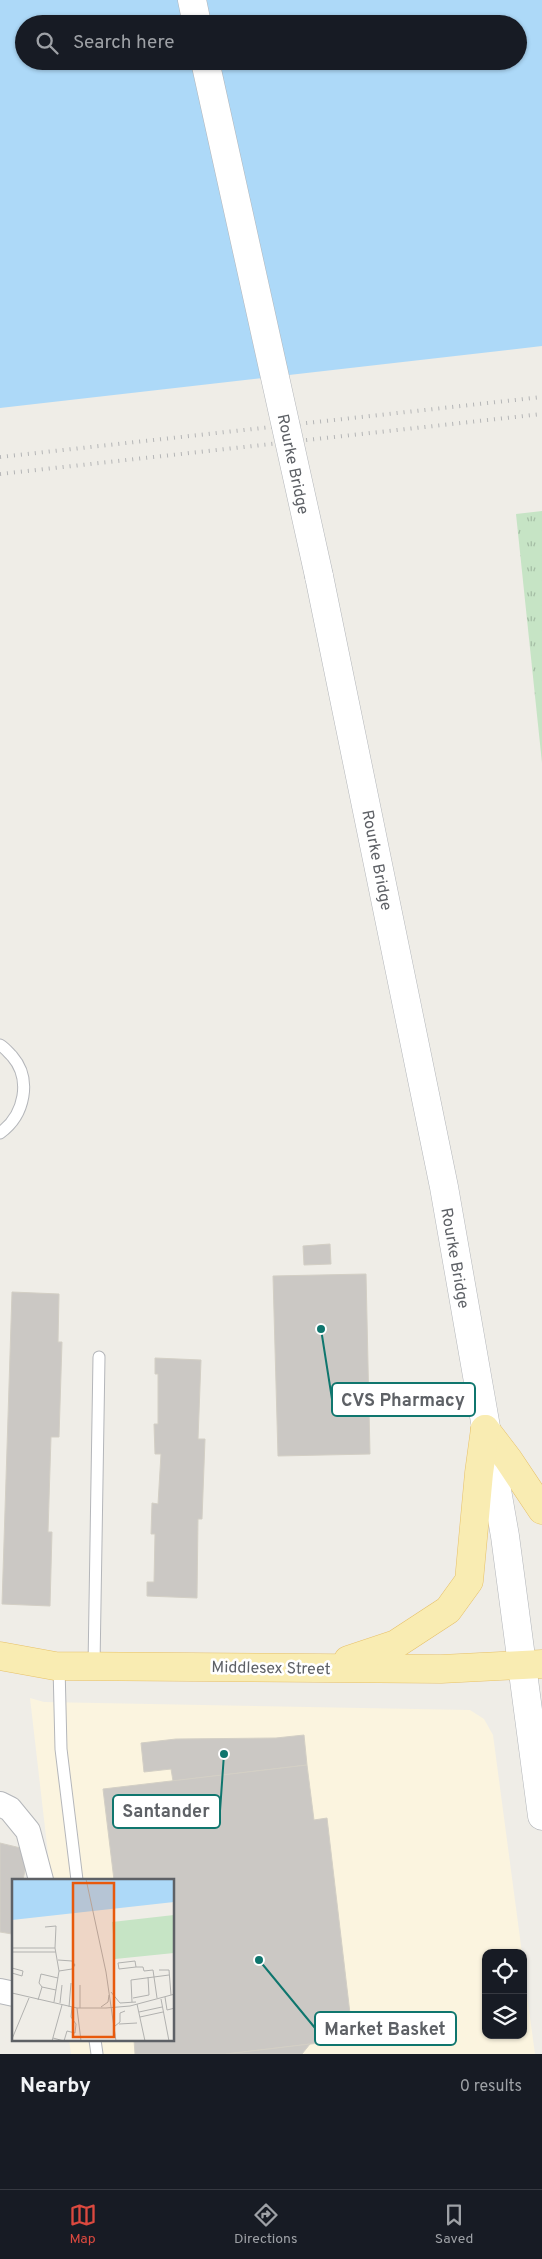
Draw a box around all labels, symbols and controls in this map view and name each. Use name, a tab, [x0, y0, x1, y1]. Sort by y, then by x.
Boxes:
search box	[15, 15, 527, 70]
icon: search	[33, 29, 61, 57]
text: Search here	[73, 31, 175, 55]
street label: Rourke Bridge	[272, 412, 312, 516]
street label: Rourke Bridge	[356, 808, 396, 912]
street label: Rourke Bridge	[435, 1206, 473, 1310]
callout: CVS Pharmacy	[332, 1383, 475, 1416]
text: CVS Pharmacy	[341, 1390, 465, 1413]
street label: Middlesex Street	[211, 1658, 331, 1680]
callout: Santander	[113, 1795, 220, 1828]
text: Santander	[122, 1801, 210, 1824]
inset map	[12, 1879, 175, 2042]
map controls	[482, 1949, 527, 2039]
button: locate	[482, 1949, 527, 1994]
button: layers	[482, 1994, 527, 2039]
callout: Market Basket	[315, 2012, 456, 2045]
text: Market Basket	[324, 2019, 446, 2042]
text: Nearby	[20, 2073, 91, 2100]
text: 0 results	[460, 2077, 522, 2097]
tab: Map	[69, 2201, 97, 2248]
tab: Directions	[234, 2201, 298, 2248]
tab: Saved	[435, 2201, 473, 2248]

